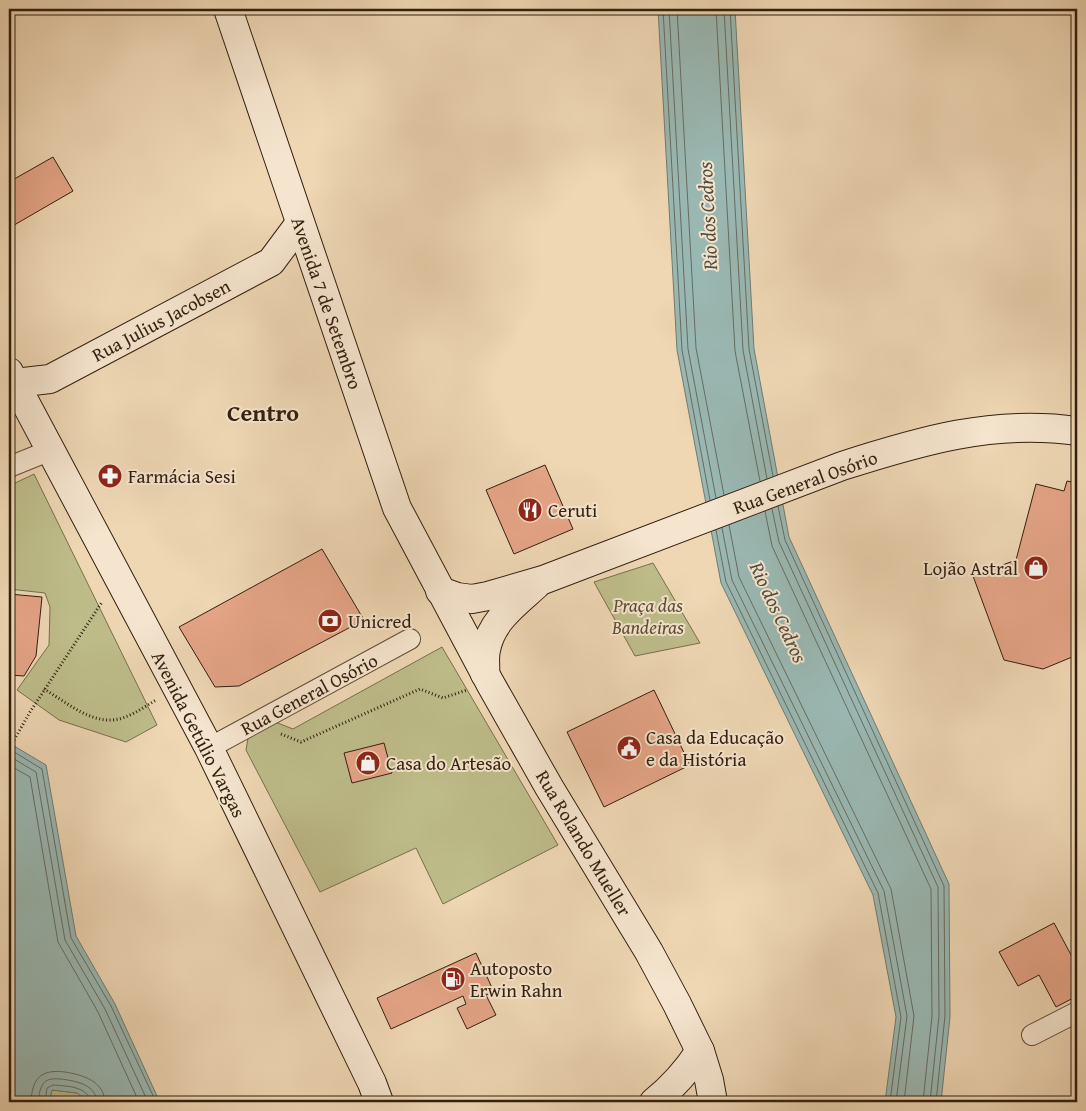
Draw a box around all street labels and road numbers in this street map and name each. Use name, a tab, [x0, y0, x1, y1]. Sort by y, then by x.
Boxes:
street label: Avenida 7 de Setembro	[284, 213, 370, 393]
street label: Rua Julius Jacobsen	[87, 271, 236, 368]
street label: Rua General Osório	[729, 443, 881, 521]
street label: Avenida Getúlio Vargas	[145, 646, 253, 822]
street label: Rua General Osório	[235, 646, 383, 742]
street label: Rua Rolando Mueller	[529, 765, 639, 922]

